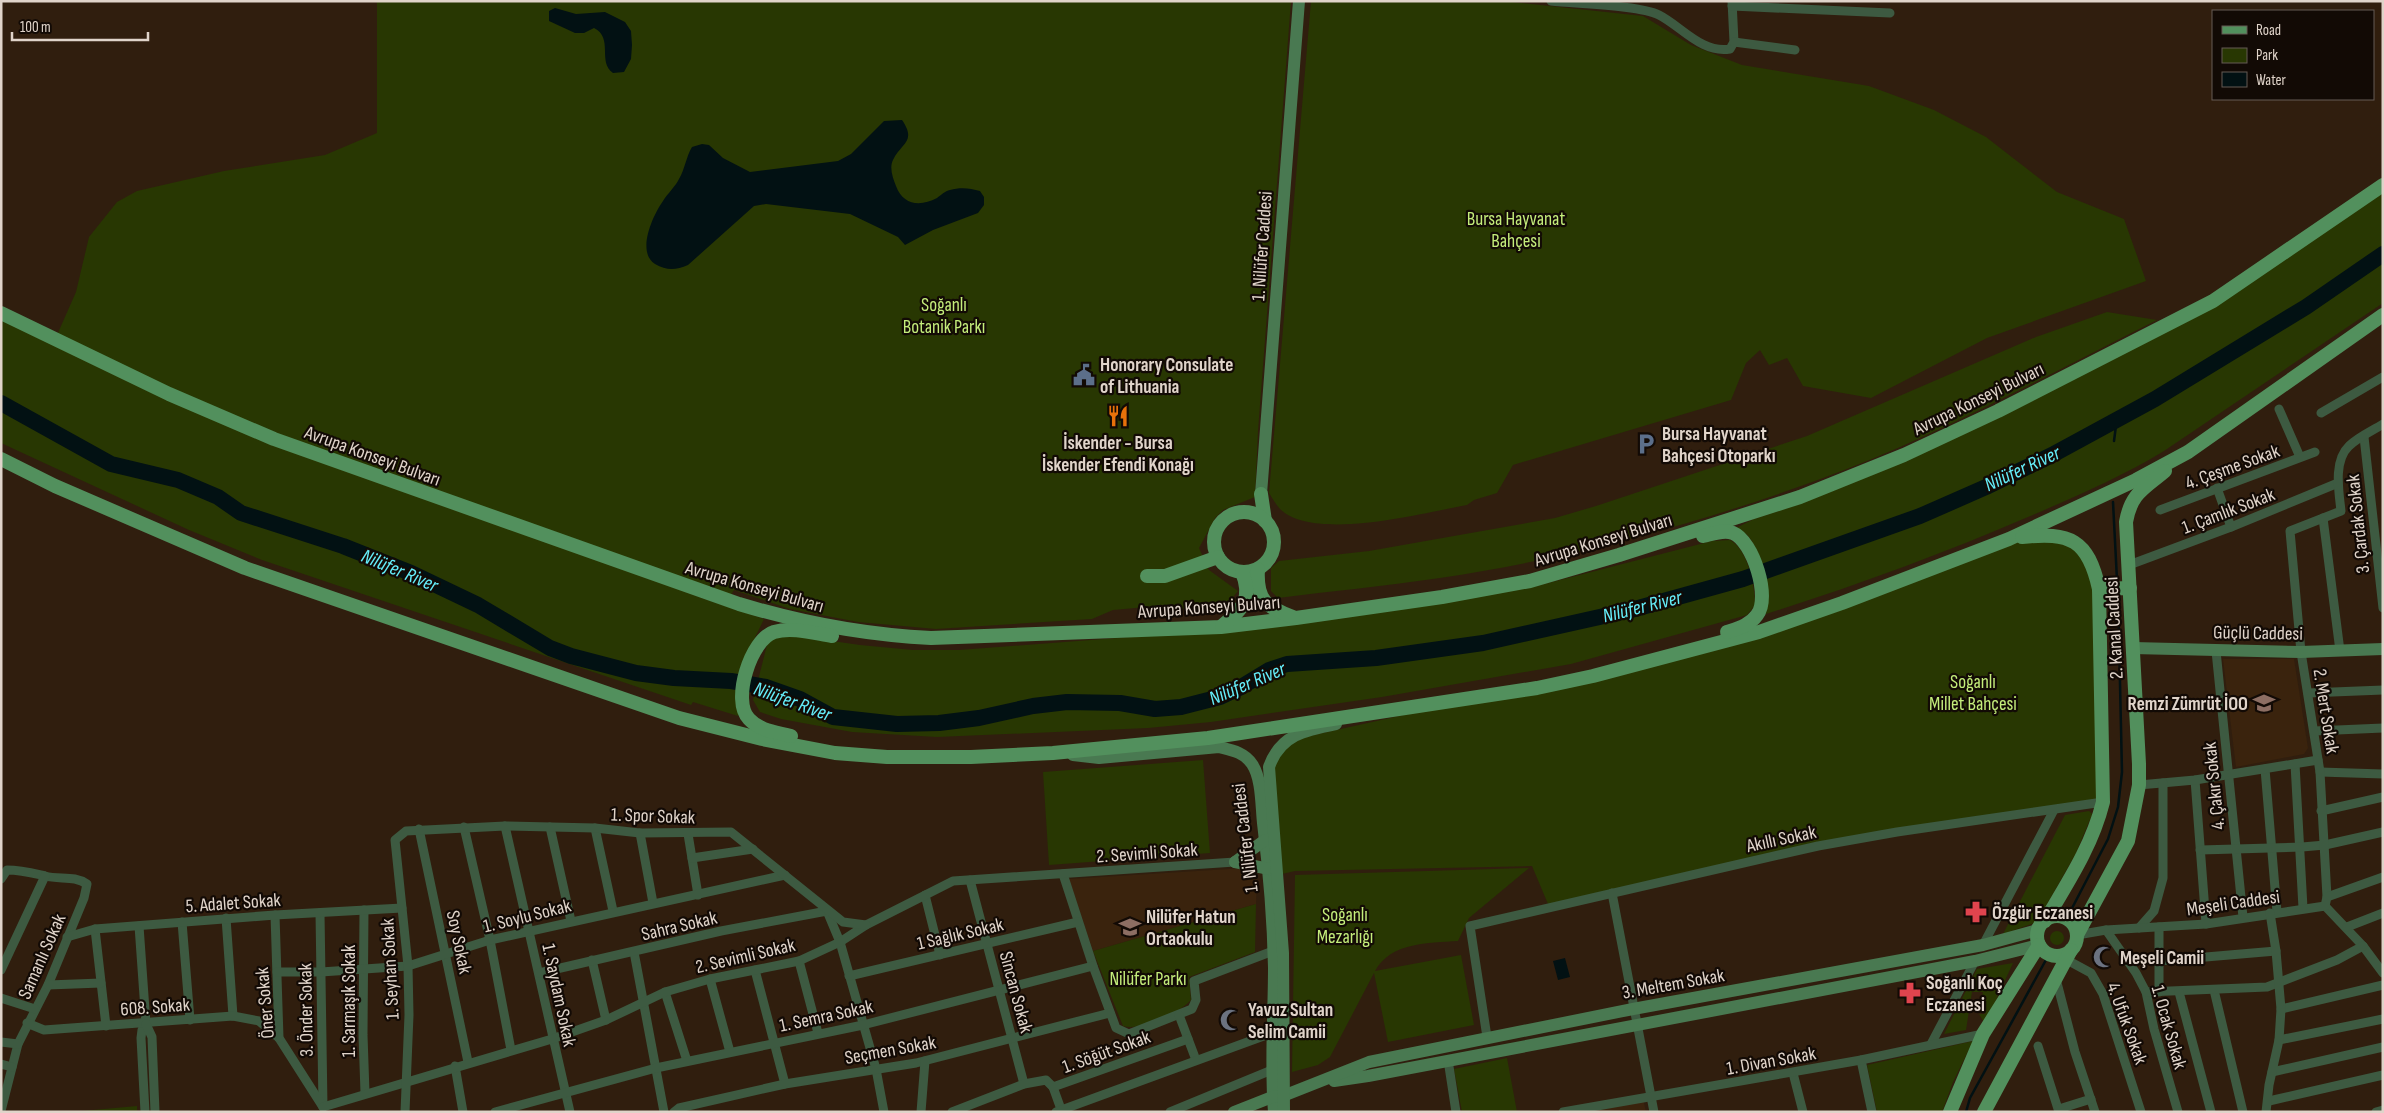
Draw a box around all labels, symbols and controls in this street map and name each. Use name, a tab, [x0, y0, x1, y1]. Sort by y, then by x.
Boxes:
scale bar	[12, 10, 149, 42]
legend	[2212, 10, 2374, 100]
text: 100 m	[20, 18, 51, 37]
text: Road	[2256, 21, 2281, 40]
text: Park	[2256, 46, 2278, 65]
text: Water	[2256, 71, 2287, 90]
street label: 1. Nilüfer Caddesi	[1247, 191, 1278, 302]
park label: Bursa Hayvanat Bahçesi	[1467, 208, 1565, 253]
park label: Soğanlı Botanik Parkı	[903, 294, 985, 339]
place label: Honorary Consulate of Lithuania	[1100, 354, 1233, 399]
street label: Avrupa Konseyi Bulvarı	[1909, 358, 2048, 441]
public building icon: Honorary Consulate of Lithuania	[1071, 362, 1097, 388]
restaurant icon: İskender - Bursa İskender Efendi Konağı	[1105, 403, 1131, 429]
street label: Avrupa Konseyi Bulvarı	[301, 421, 443, 492]
place label: Bursa Hayvanat Bahçesi Otoparkı	[1662, 423, 1776, 468]
parking icon: Bursa Hayvanat Bahçesi Otoparkı	[1633, 431, 1659, 457]
place label: İskender - Bursa İskender Efendi Konağı	[1042, 432, 1194, 477]
street label: 4. Çeşme Sokak	[2182, 439, 2284, 495]
water label: Nilüfer River	[1981, 440, 2065, 497]
street label: 3. Çardak Sokak	[2342, 473, 2375, 574]
street label: 1. Çamlık Sokak	[2179, 483, 2279, 540]
street label: Avrupa Konseyi Bulvarı	[1531, 509, 1675, 573]
water label: Nilüfer River	[358, 544, 443, 598]
street label: Avrupa Konseyi Bulvarı	[682, 556, 826, 618]
street label: 2. Kanal Caddesi	[2100, 576, 2129, 680]
water label: Nilüfer River	[1600, 585, 1686, 628]
street label: Avrupa Konseyi Bulvarı	[1136, 591, 1281, 624]
street label: Güçlü Caddesi	[2213, 621, 2303, 646]
water label: Nilüfer River	[1205, 657, 1291, 711]
street label: 2. Mert Sokak	[2307, 667, 2344, 756]
park label: Soğanlı Millet Bahçesi	[1929, 671, 2017, 716]
water label: Nilüfer River	[751, 677, 836, 728]
school or university icon: Remzi Zümrüt İOO	[2251, 690, 2277, 716]
place label: Remzi Zümrüt İOO	[2128, 693, 2248, 716]
street label: 4. Çakır Sokak	[2198, 740, 2231, 831]
street label: 1. Nilüfer Caddesi	[1227, 782, 1264, 894]
street label: 1. Spor Sokak	[611, 804, 696, 829]
street label: Akıllı Sokak	[1743, 821, 1819, 858]
street label: 2. Sevimli Sokak	[1096, 838, 1199, 869]
street label: Meşeli Caddesi	[2185, 886, 2281, 921]
street label: 5. Adalet Sokak	[185, 889, 282, 918]
street label: 1. Soylu Sokak	[481, 894, 574, 938]
pharmacy icon: Özgür Eczanesi	[1963, 899, 1989, 925]
place label: Özgür Eczanesi	[1992, 902, 2093, 925]
park label: Soğanlı Mezarlığı	[1317, 904, 1373, 949]
street label: Sahra Sokak	[639, 906, 720, 946]
place label: Nilüfer Hatun Ortaokulu	[1146, 906, 1236, 951]
street label: Soy Sokak	[441, 909, 477, 977]
street label: Samanlı Sokak	[13, 910, 72, 1003]
street label: 1 Sağlık Sokak	[915, 913, 1006, 956]
school or university icon: Nilüfer Hatun Ortaokulu	[1117, 914, 1143, 940]
street label: 1. Seyhan Sokak	[376, 917, 405, 1020]
street label: 2. Sevimli Sokak	[693, 934, 798, 979]
street label: 1. Saydam Sokak	[536, 942, 581, 1050]
street label: 1. Sarmaşık Sokak	[338, 944, 361, 1057]
mosque icon: Meşeli Camii	[2091, 944, 2117, 970]
place label: Meşeli Camii	[2120, 947, 2204, 970]
street label: Sincan Sokak	[994, 949, 1038, 1036]
street label: 3. Önder Sokak	[294, 962, 319, 1057]
street label: 3. Meltem Sokak	[1620, 964, 1727, 1005]
street label: Öner Sokak	[251, 966, 280, 1039]
park label: Nilüfer Parkı	[1109, 968, 1187, 991]
place label: Soğanlı Koç Eczanesi	[1926, 972, 2003, 1017]
street label: 4. Ufuk Sokak	[2101, 979, 2152, 1068]
pharmacy icon: Soğanlı Koç Eczanesi	[1897, 980, 1923, 1006]
street label: 1. Ocak Sokak	[2146, 983, 2192, 1073]
street label: 608. Sokak	[120, 994, 191, 1021]
street label: 1. Semra Sokak	[777, 995, 876, 1038]
place label: Yavuz Sultan Selim Camii	[1248, 999, 1333, 1044]
mosque icon: Yavuz Sultan Selim Camii	[1218, 1007, 1244, 1033]
street label: 1. Söğüt Sokak	[1059, 1026, 1154, 1079]
street label: Seçmen Sokak	[843, 1031, 938, 1070]
street label: 1. Divan Sokak	[1725, 1042, 1818, 1081]

